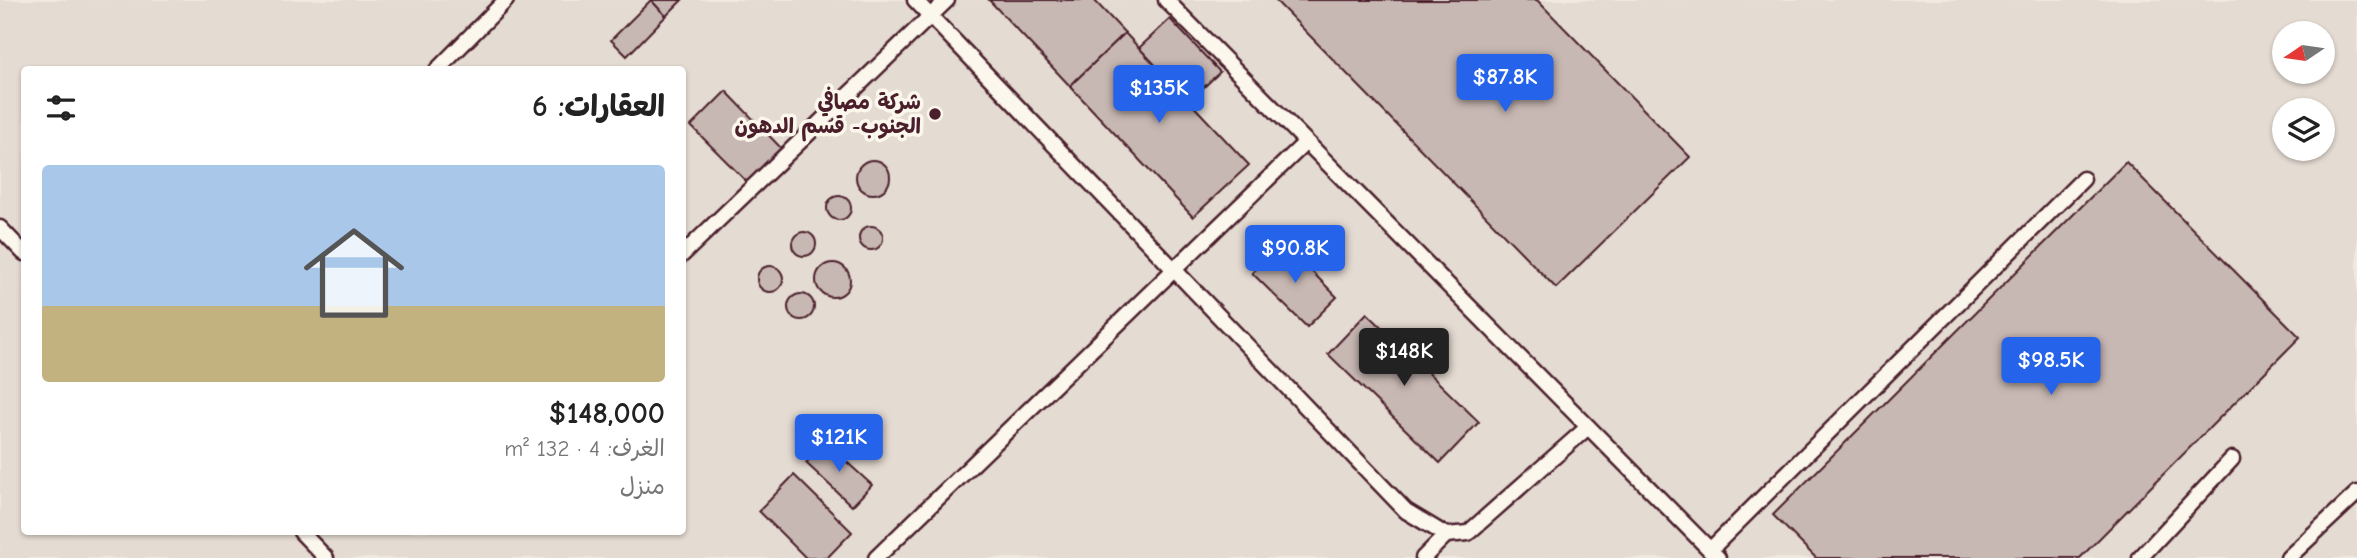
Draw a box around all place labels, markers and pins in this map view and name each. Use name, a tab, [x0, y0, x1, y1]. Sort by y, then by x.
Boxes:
pin: $87.8K	[1448, 54, 1562, 114]
pin: $135K	[1110, 66, 1208, 125]
place label: شركة مصافي الجنوب- قسم الدهون	[735, 86, 921, 142]
marker: شركة مصافي الجنوب- قسم الدهون	[927, 106, 943, 122]
pin: $90.8K	[1238, 226, 1352, 285]
pin: $148K	[1355, 328, 1453, 388]
pin: $98.5K	[1994, 338, 2108, 397]
pin: $121K	[790, 414, 888, 474]

